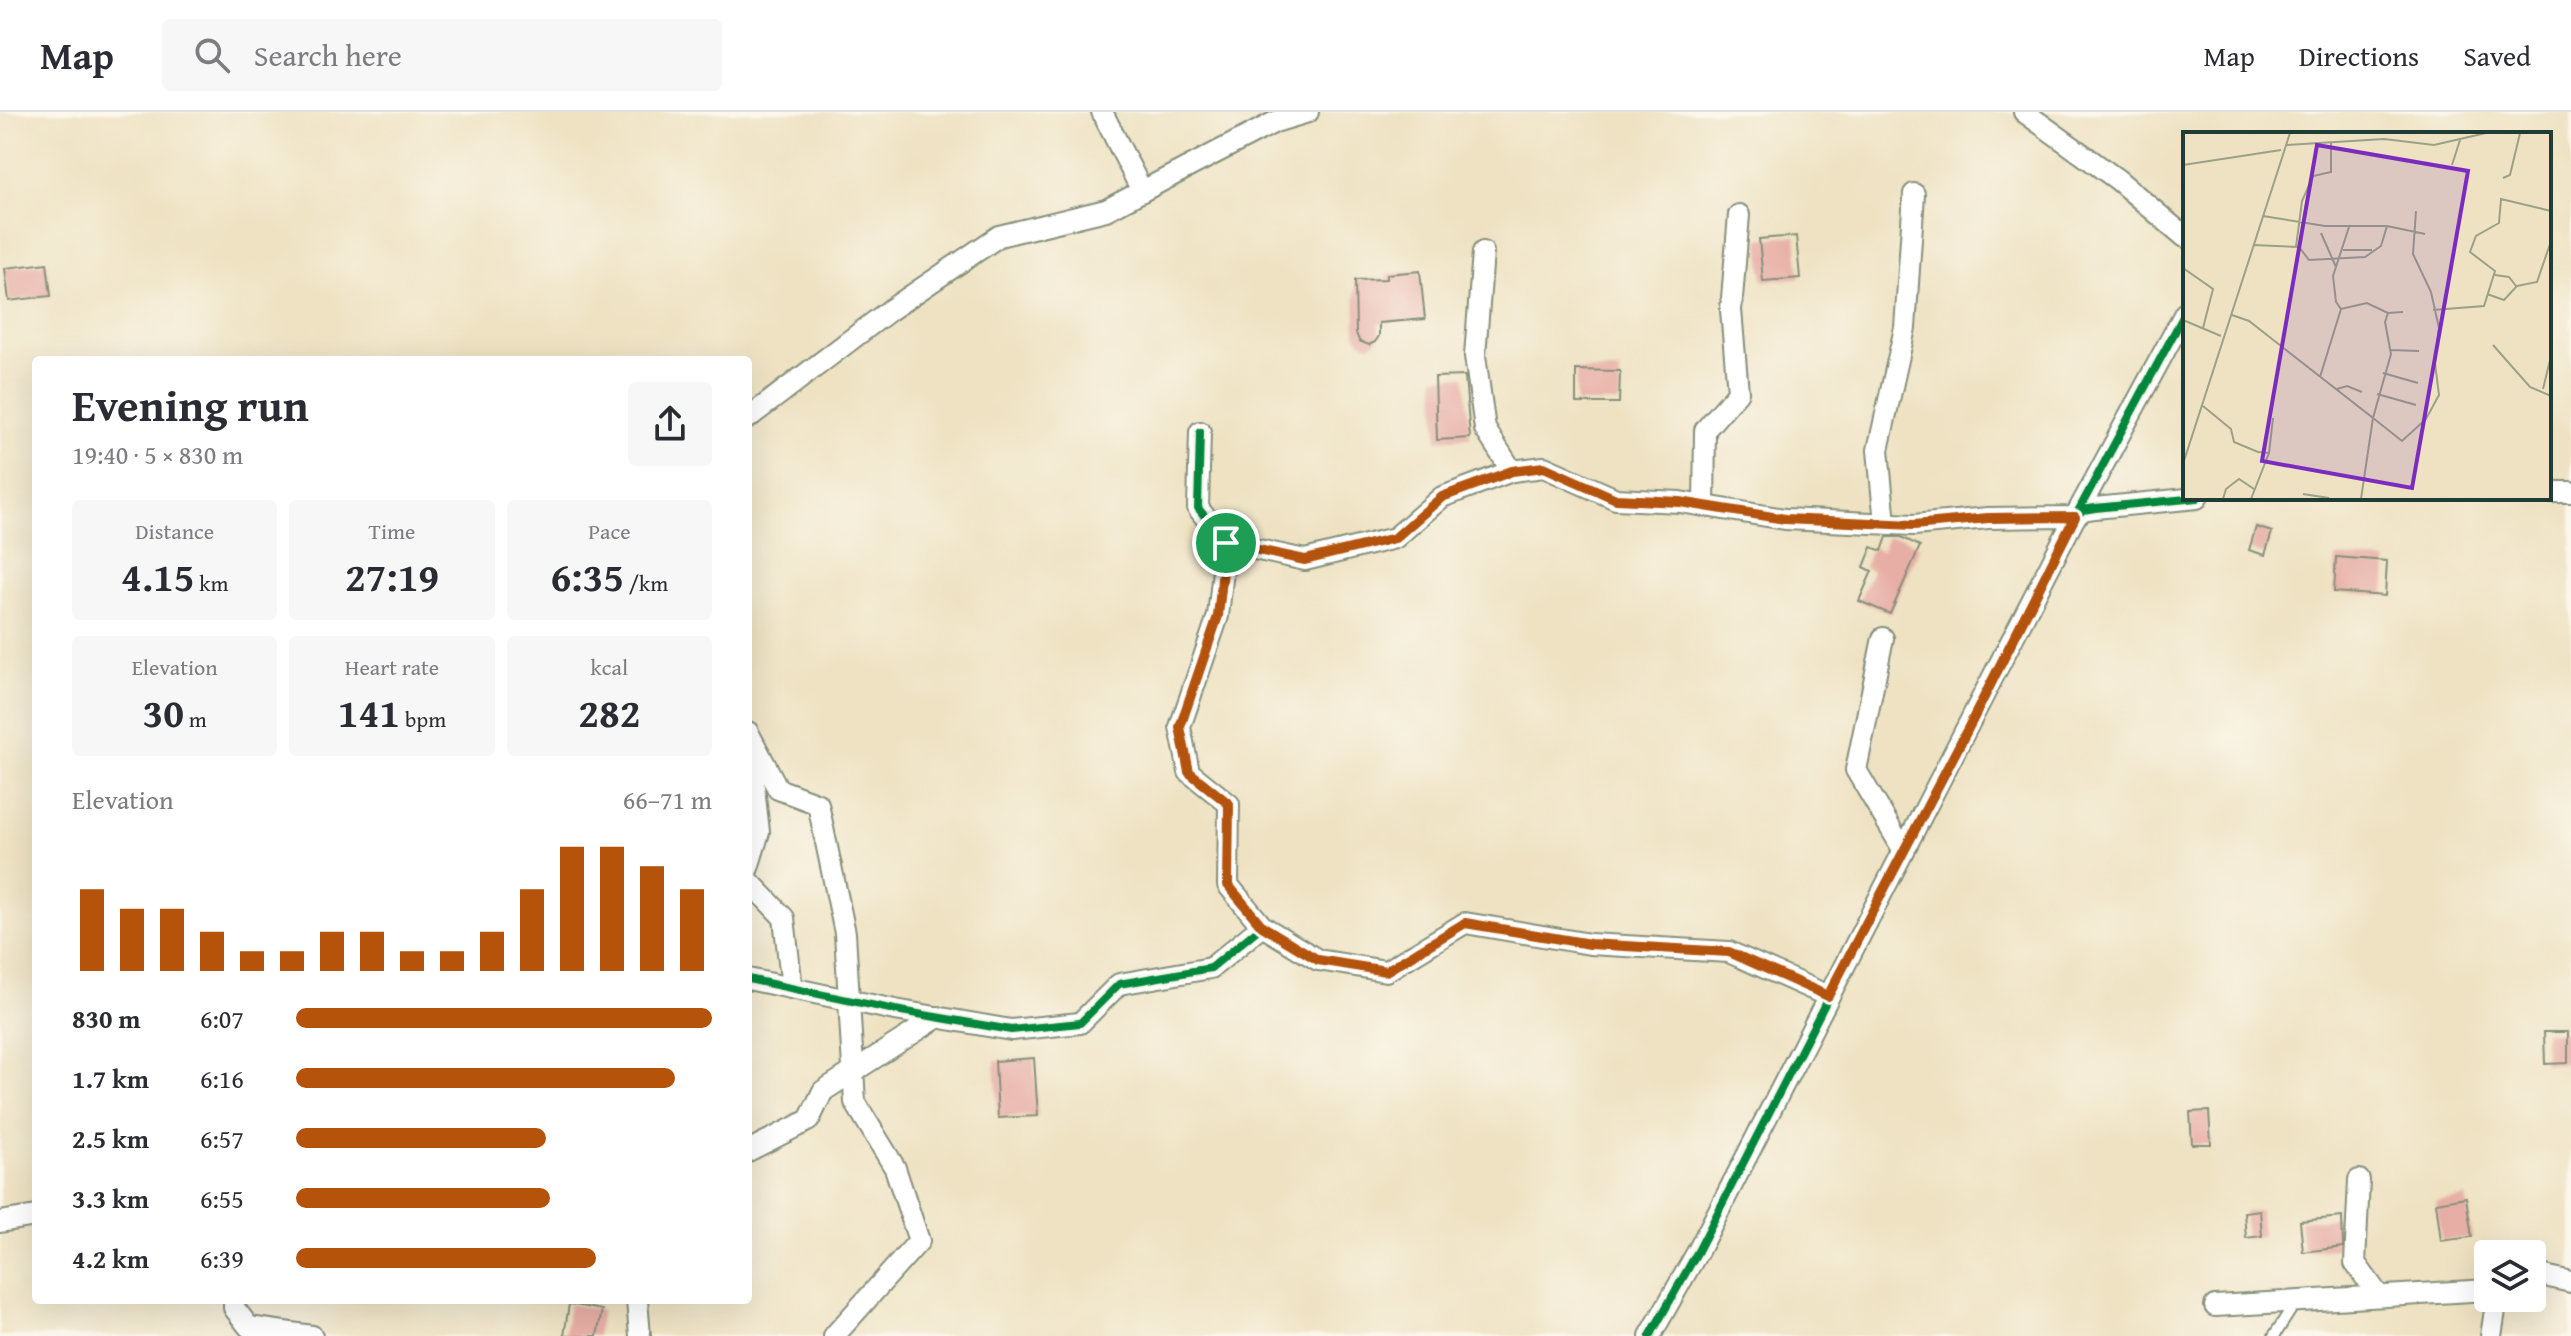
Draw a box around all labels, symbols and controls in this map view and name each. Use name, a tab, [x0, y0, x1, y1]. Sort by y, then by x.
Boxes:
search box	[162, 19, 722, 91]
text: Map	[40, 27, 114, 83]
icon: search	[190, 33, 234, 77]
text: Search here	[254, 33, 402, 77]
text: Map	[2203, 35, 2255, 76]
text: Directions	[2299, 35, 2419, 76]
text: Saved	[2463, 35, 2531, 76]
inset map	[2183, 132, 2551, 500]
text: Evening run	[72, 373, 309, 437]
button: share	[628, 382, 712, 466]
text: 19:40 · 5 × 830 m	[72, 435, 243, 474]
pin	[1192, 509, 1260, 577]
text: Distance	[135, 515, 214, 547]
text: Time	[369, 515, 415, 547]
text: Pace	[588, 515, 630, 547]
icon: arrive	[1204, 521, 1248, 565]
text: 4.15	[121, 547, 194, 606]
text: 27:19	[345, 547, 439, 606]
text: 6:35	[550, 547, 624, 606]
text: km	[194, 567, 228, 599]
text: /km	[624, 567, 668, 599]
text: Elevation	[132, 651, 218, 683]
text: Heart rate	[345, 651, 439, 683]
text: kcal	[591, 651, 628, 683]
text: 30	[143, 683, 184, 742]
text: 141	[338, 683, 400, 742]
text: 282	[578, 683, 640, 742]
text: m	[184, 703, 207, 735]
text: bpm	[400, 703, 446, 735]
text: Elevation	[72, 780, 174, 819]
text: 66–71 m	[623, 780, 712, 819]
text: 830 m	[72, 999, 140, 1038]
text: 6:07	[200, 999, 244, 1038]
text: 1.7 km	[72, 1059, 149, 1098]
text: 6:16	[200, 1059, 244, 1098]
text: 2.5 km	[72, 1119, 149, 1158]
text: 6:57	[200, 1119, 244, 1158]
text: 3.3 km	[72, 1179, 149, 1218]
text: 6:55	[200, 1179, 244, 1218]
text: 4.2 km	[72, 1239, 149, 1278]
text: 6:39	[200, 1239, 244, 1278]
map controls	[2474, 1240, 2546, 1312]
button: layers	[2474, 1240, 2546, 1312]

